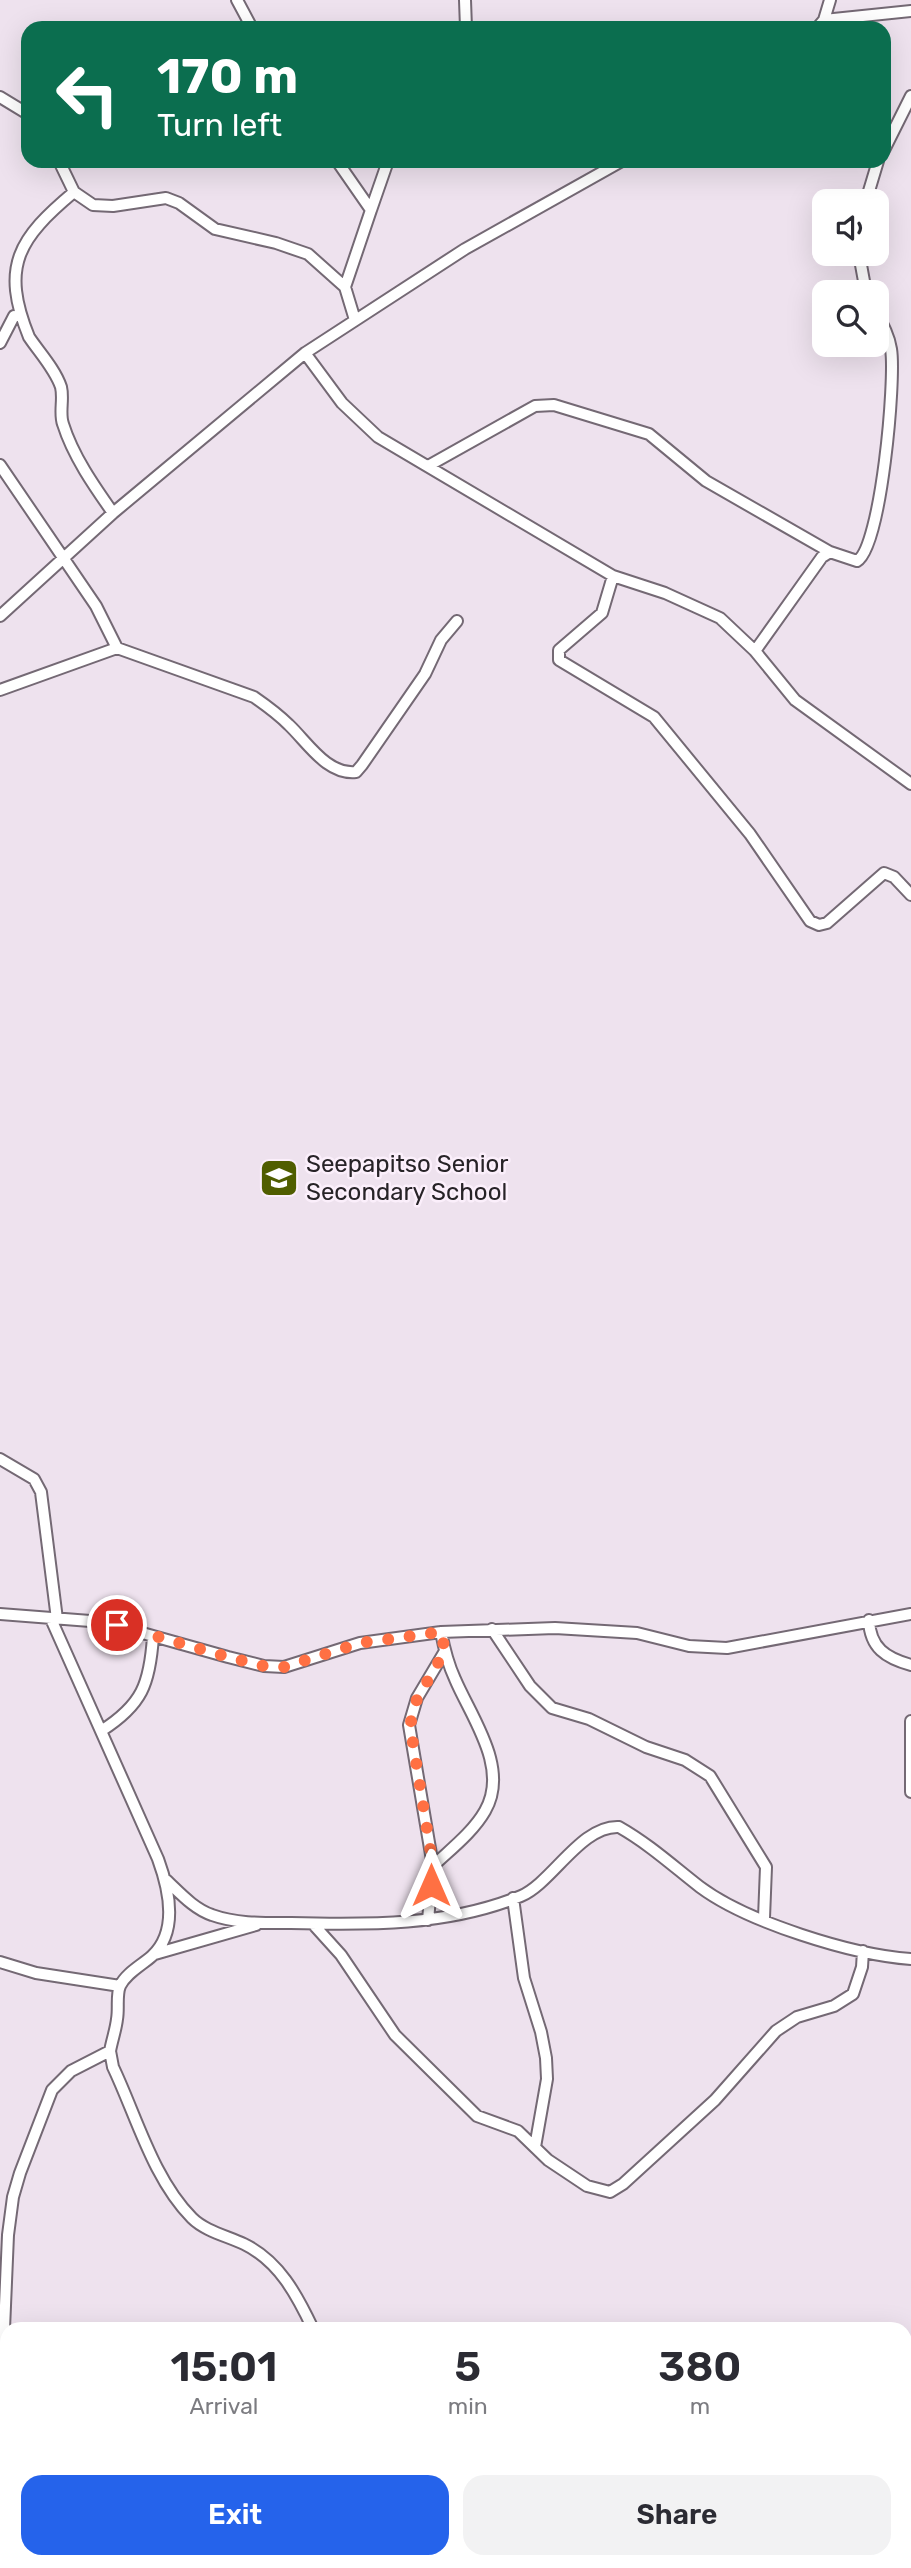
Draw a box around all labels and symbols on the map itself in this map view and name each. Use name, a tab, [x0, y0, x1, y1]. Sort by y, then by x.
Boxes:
place label: Seepapitso Senior Secondary School	[306, 1150, 508, 1206]
school or university icon: Seepapitso Senior Secondary School	[258, 1157, 300, 1199]
pin	[87, 1595, 147, 1655]
position arrow	[394, 1848, 468, 1922]

